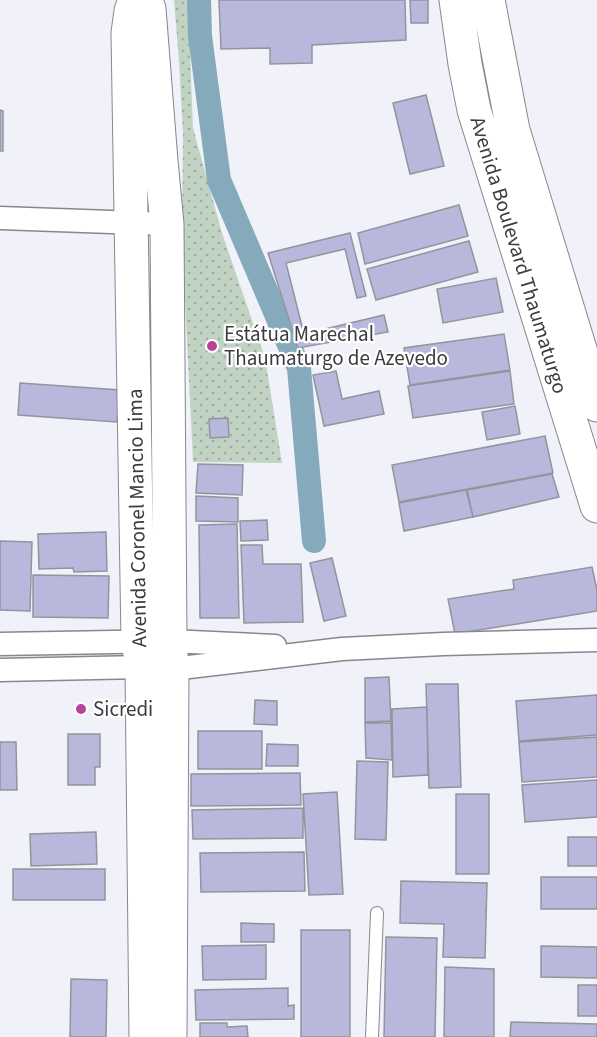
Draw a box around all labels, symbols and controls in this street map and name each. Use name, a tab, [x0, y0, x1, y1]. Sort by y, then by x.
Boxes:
street label: Avenida Boulevard Thaumaturgo	[463, 113, 575, 397]
place label: Estátua Marechal Thaumaturgo de Azevedo	[224, 319, 448, 373]
marker: Estátua Marechal Thaumaturgo de Azevedo	[205, 339, 219, 353]
street label: Avenida Coronel Mancio Lima	[120, 388, 154, 648]
place label: Sicredi	[93, 694, 153, 724]
marker: Sicredi	[74, 702, 88, 716]

